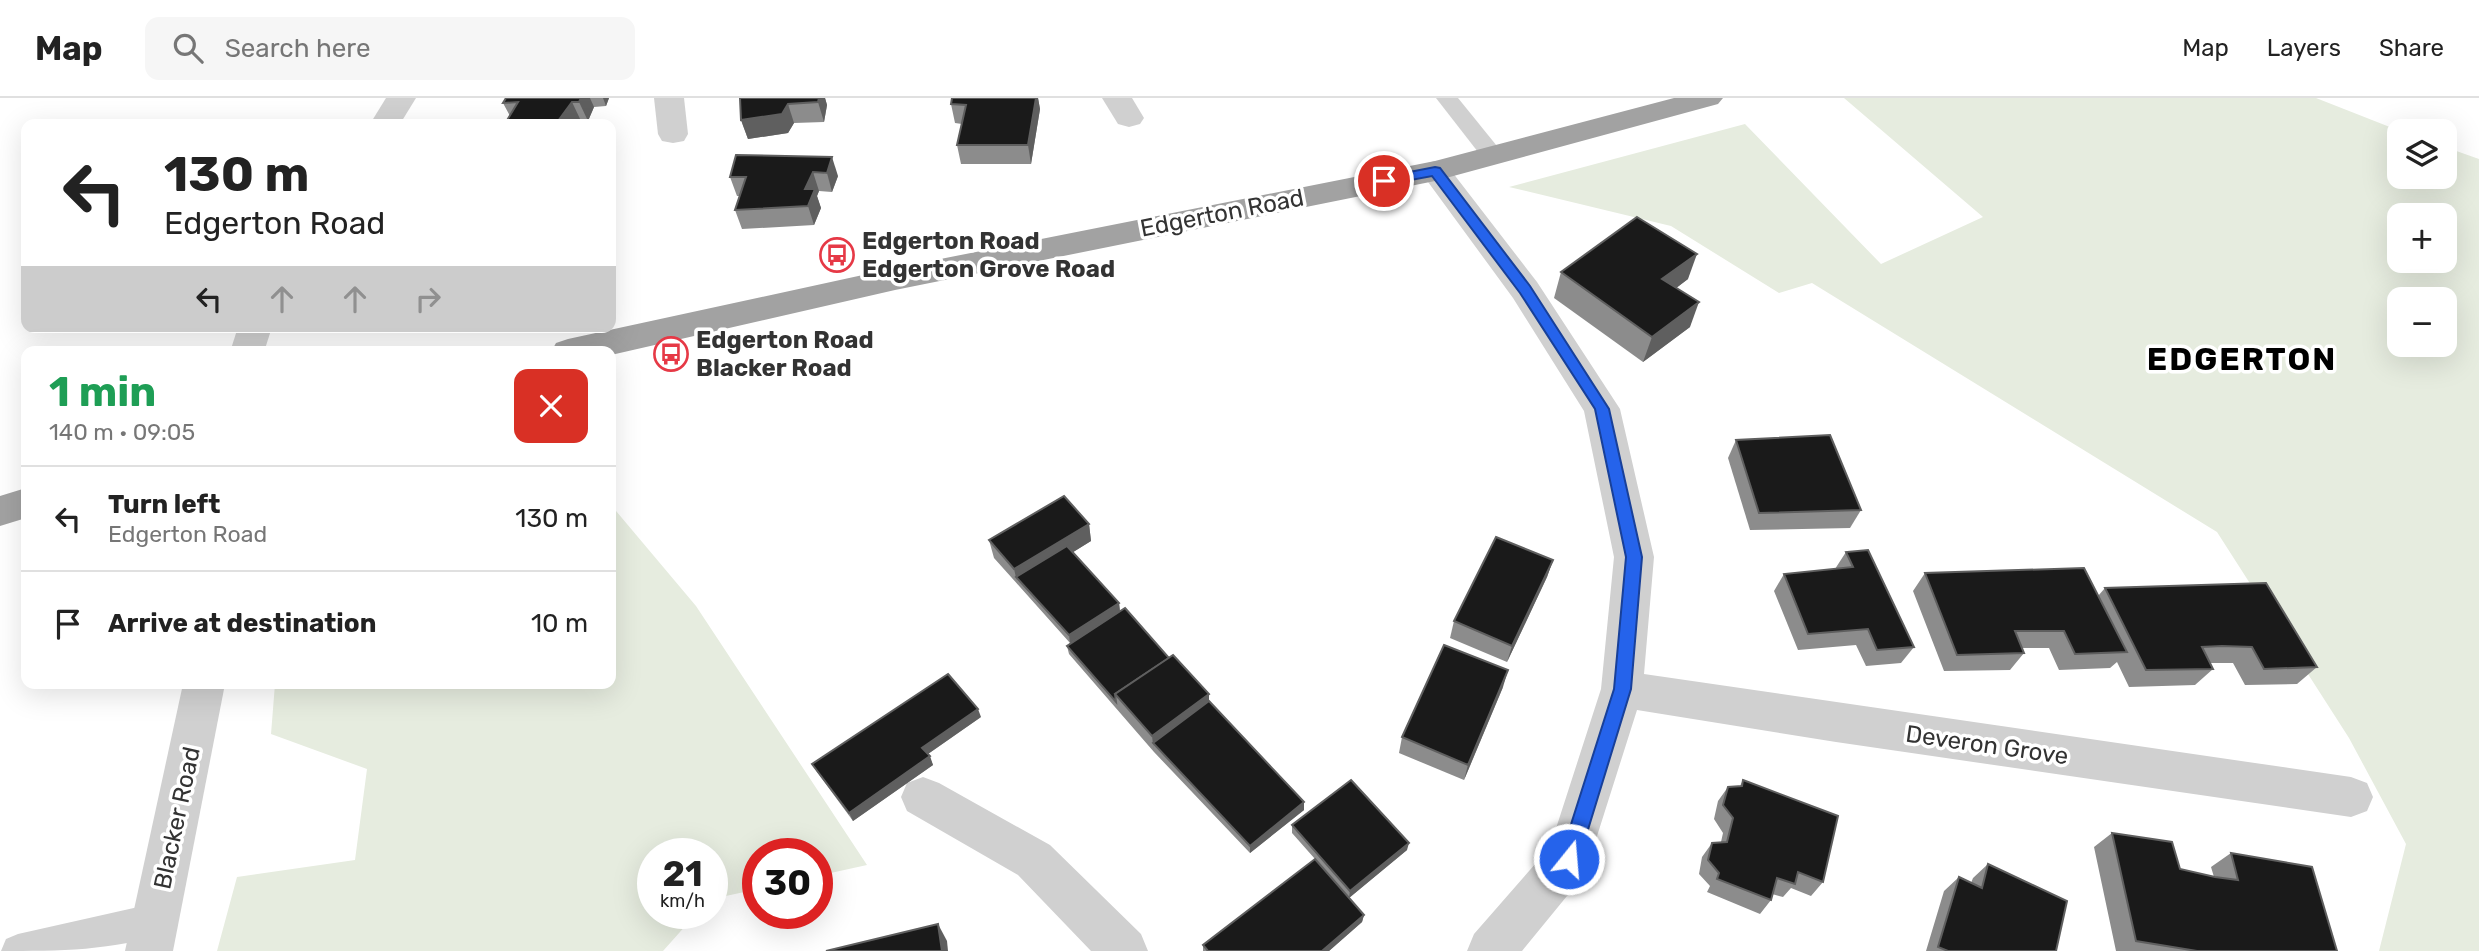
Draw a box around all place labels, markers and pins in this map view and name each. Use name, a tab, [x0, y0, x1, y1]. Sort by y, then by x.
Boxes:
pin	[1354, 151, 1414, 211]
place label: Edgerton Road Edgerton Grove Road	[862, 227, 1115, 283]
bus stop icon: Edgerton Road Edgerton Grove Road	[818, 236, 856, 274]
place label: Edgerton Road Blacker Road	[696, 326, 874, 382]
bus stop icon: Edgerton Road Blacker Road	[652, 335, 690, 373]

